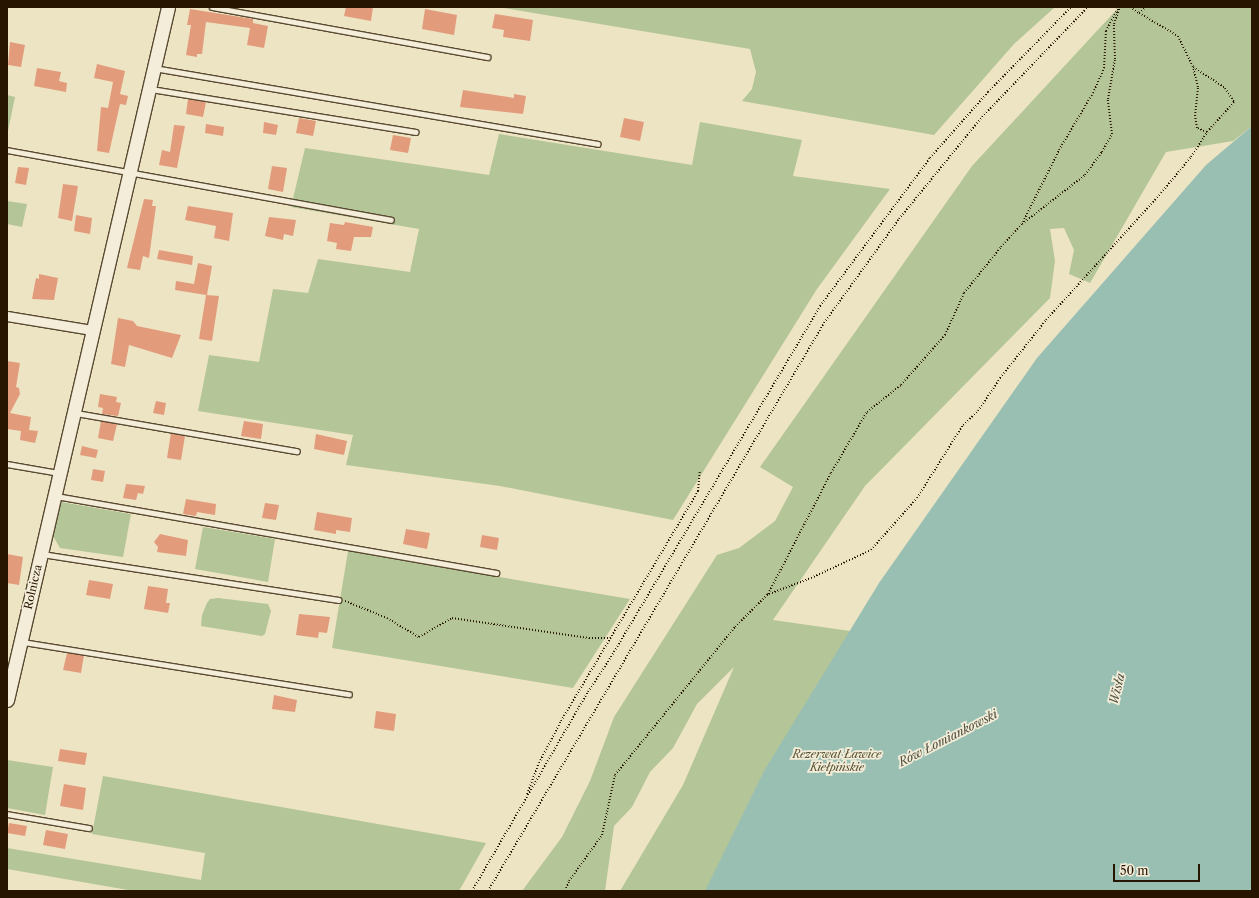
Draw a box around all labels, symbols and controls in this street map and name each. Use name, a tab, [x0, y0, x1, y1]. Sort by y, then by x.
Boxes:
street label: Rolnicza	[21, 563, 45, 611]
water label: Wisła	[1106, 672, 1128, 706]
water label: Rów Łomiankowski	[896, 707, 1000, 769]
park label: Rezerwat Ławice Kiełpińskie	[793, 748, 881, 774]
scale bar	[1115, 856, 1202, 882]
text: 50 m	[1120, 863, 1149, 878]

